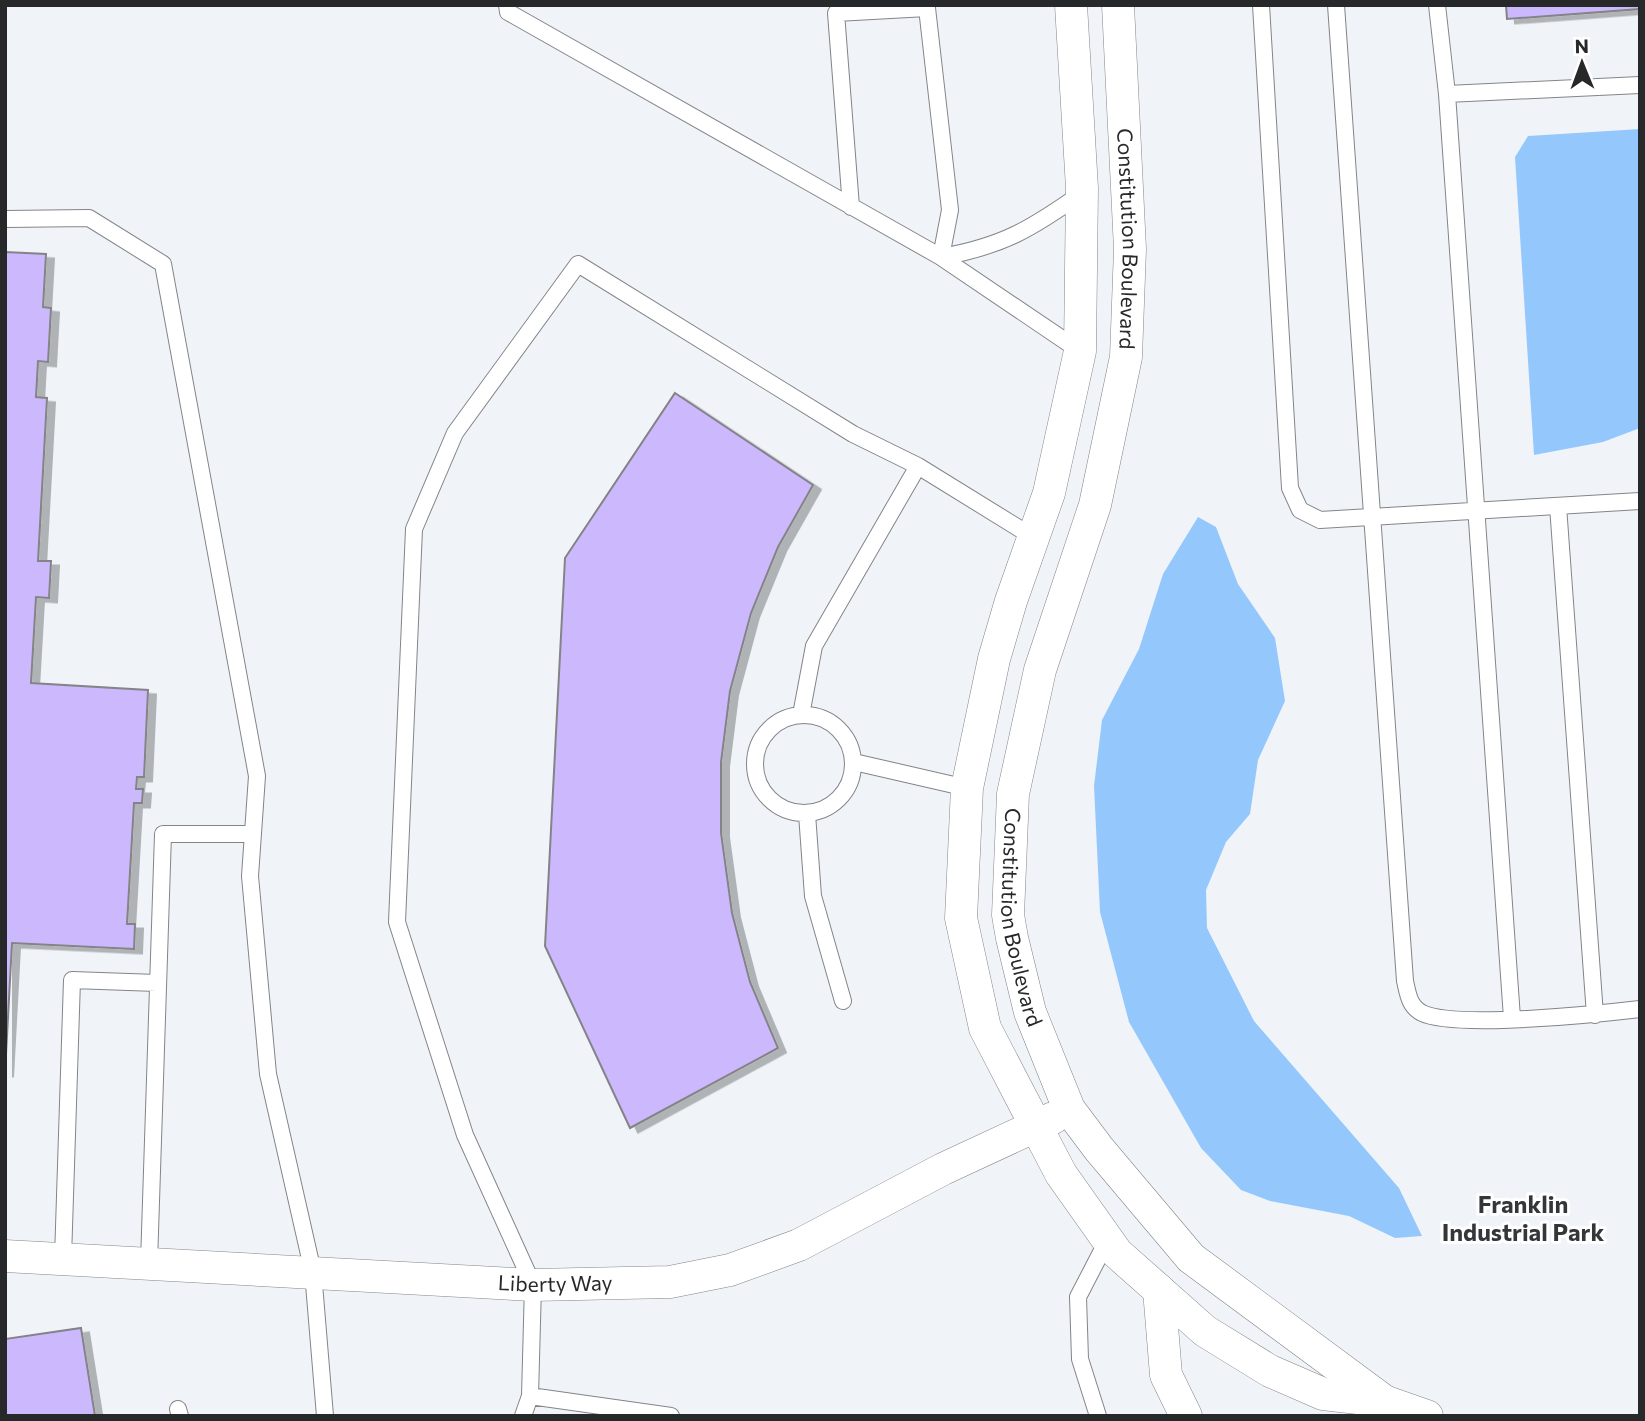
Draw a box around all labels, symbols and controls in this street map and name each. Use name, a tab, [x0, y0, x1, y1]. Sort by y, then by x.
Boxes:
north arrow	[1547, 28, 1617, 98]
text: N	[1574, 34, 1589, 57]
street label: Constitution Boulevard	[1113, 128, 1144, 350]
street label: Constitution Boulevard	[997, 807, 1048, 1030]
district label: Franklin Industrial Park	[1442, 1189, 1605, 1246]
street label: Liberty Way	[497, 1269, 613, 1296]

